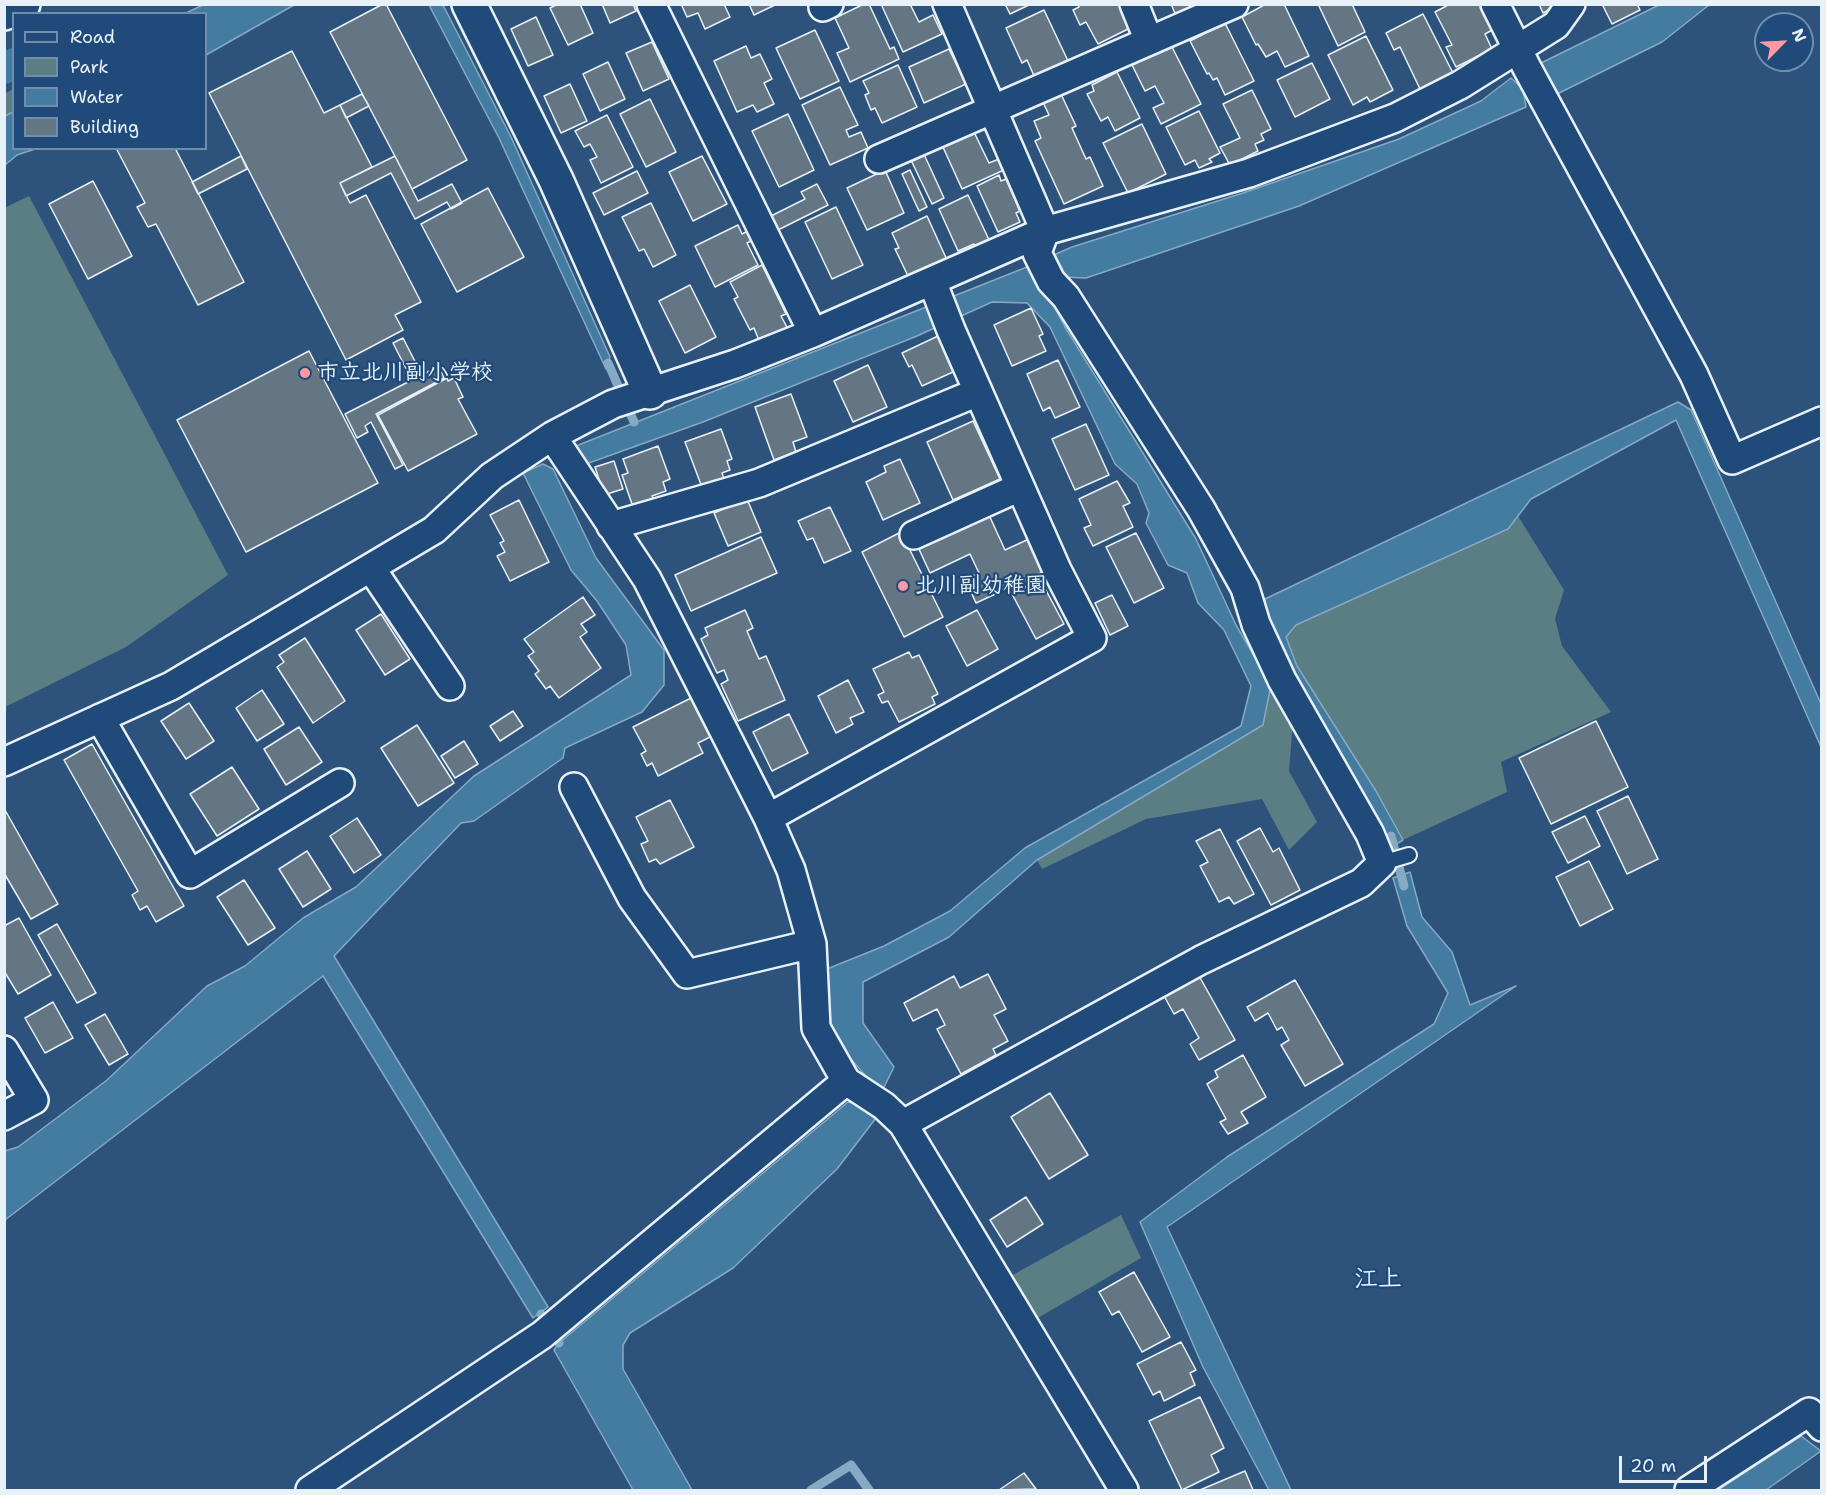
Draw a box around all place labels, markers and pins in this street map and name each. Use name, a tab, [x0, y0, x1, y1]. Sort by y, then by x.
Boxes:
place label: 市立北川副小学校	[317, 360, 493, 386]
marker: 市立北川副小学校	[298, 366, 312, 380]
place label: 北川副幼稚園	[915, 573, 1047, 599]
marker: 北川副幼稚園	[896, 579, 910, 593]

